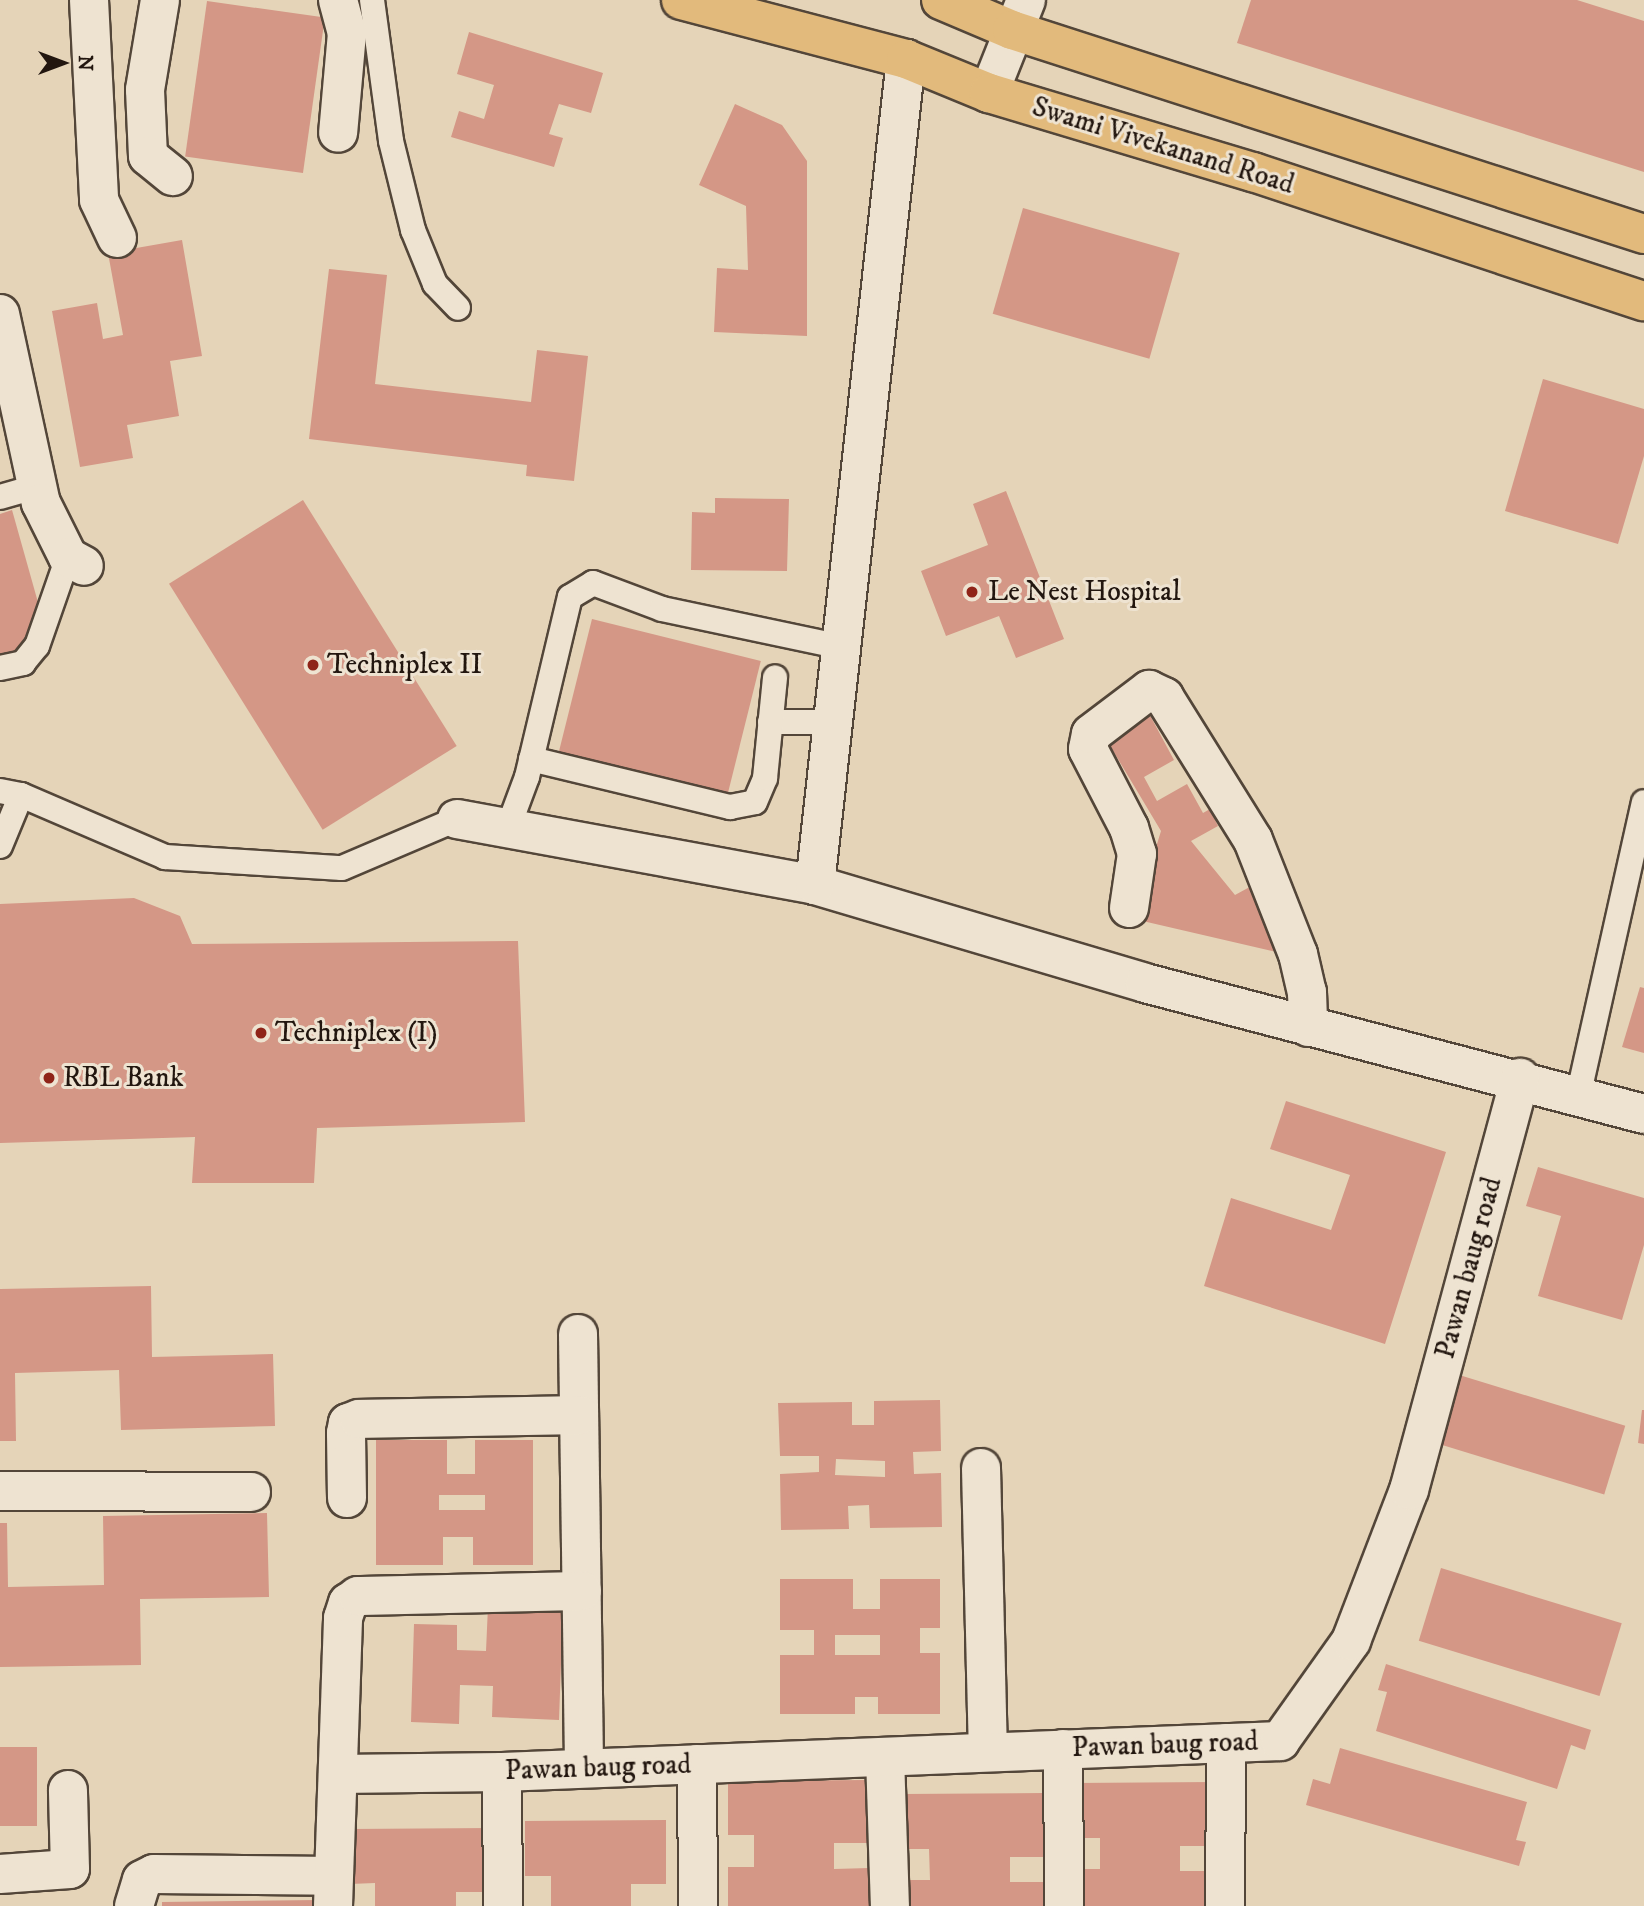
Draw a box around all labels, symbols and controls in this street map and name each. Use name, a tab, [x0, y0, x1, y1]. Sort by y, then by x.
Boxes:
north arrow	[28, 28, 98, 98]
text: N	[73, 55, 96, 71]
street label: Swami Vivekanand Road	[1028, 90, 1298, 202]
place label: Le Nest Hospital	[988, 575, 1181, 609]
marker: Le Nest Hospital	[962, 582, 982, 602]
place label: Techniplex II	[327, 648, 482, 682]
marker: Techniplex II	[305, 657, 321, 673]
place label: Techniplex (I)	[275, 1016, 437, 1050]
marker: Techniplex (I)	[253, 1025, 269, 1041]
place label: RBL Bank	[63, 1061, 184, 1095]
marker: RBL Bank	[41, 1070, 57, 1086]
street label: Pawan baug road	[1429, 1174, 1509, 1362]
street label: Pawan baug road	[1071, 1725, 1259, 1765]
street label: Pawan baug road	[504, 1748, 692, 1788]

